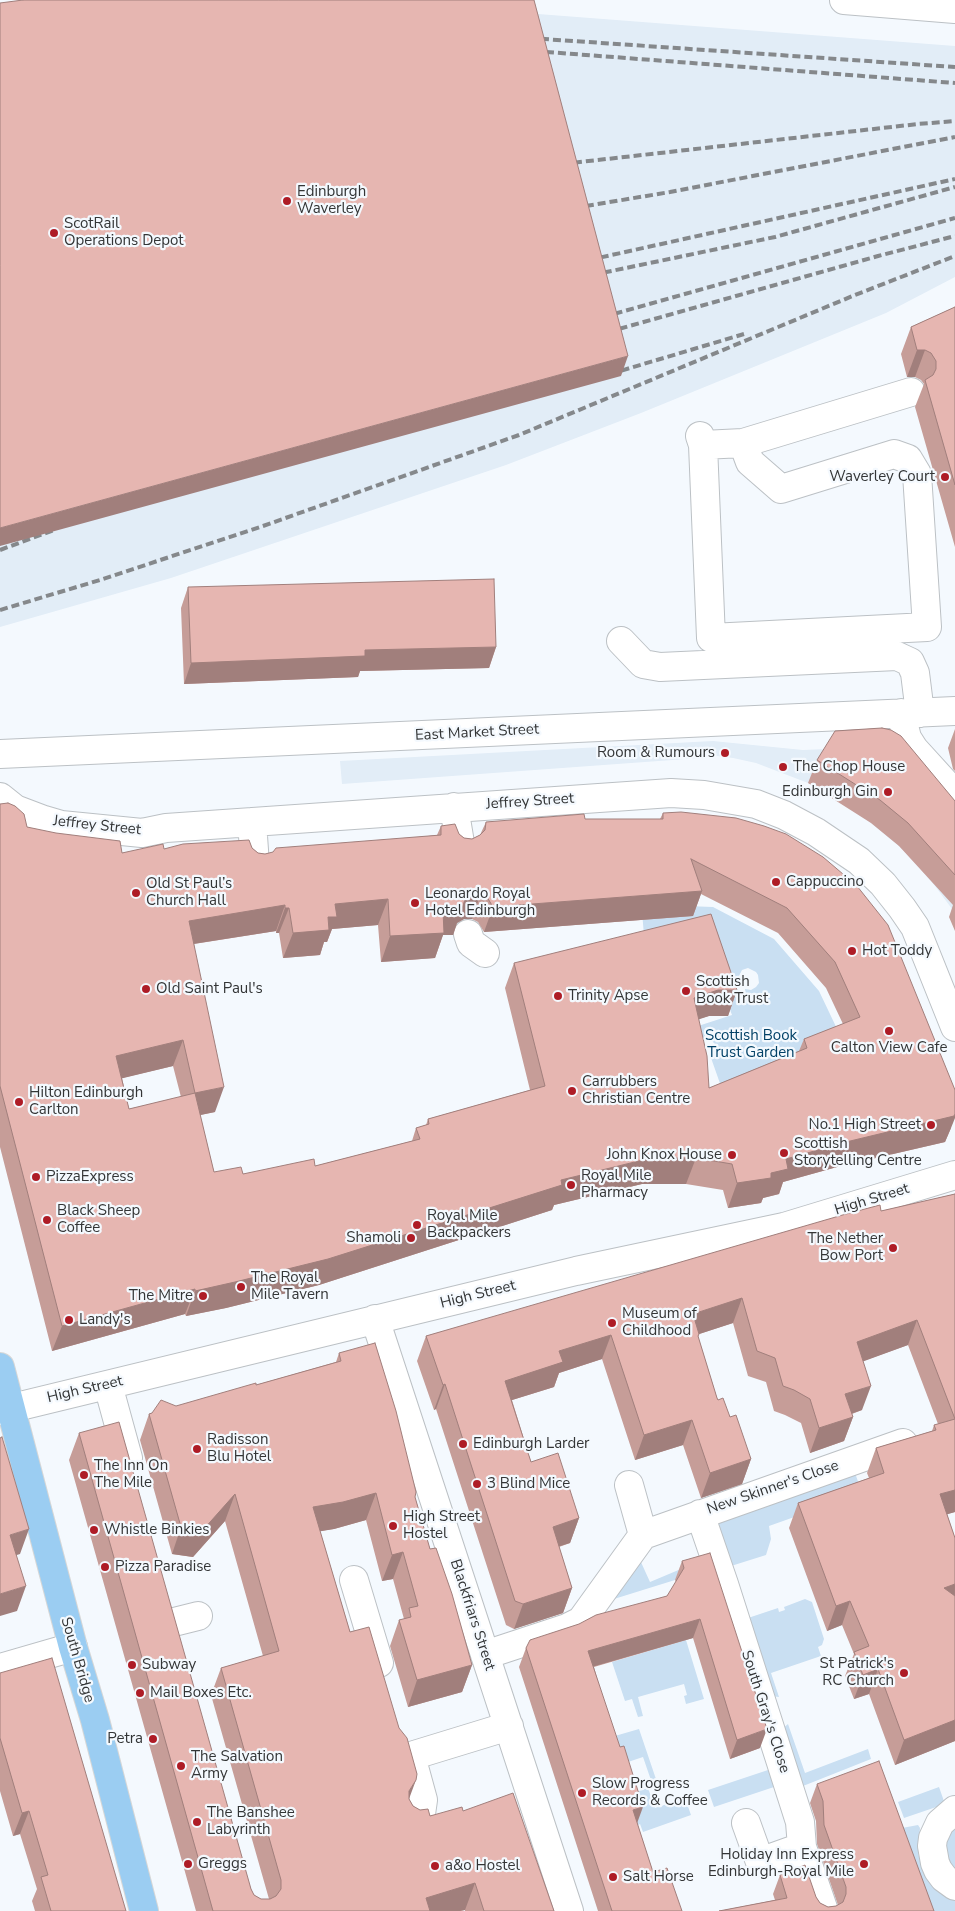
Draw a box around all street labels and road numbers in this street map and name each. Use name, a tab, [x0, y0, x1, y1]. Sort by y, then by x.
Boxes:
street label: East Market Street	[414, 721, 540, 745]
street label: Jeffrey Street	[485, 790, 575, 814]
street label: Jeffrey Street	[52, 812, 142, 840]
street label: High Street	[833, 1180, 911, 1220]
street label: High Street	[438, 1277, 518, 1313]
street label: High Street	[45, 1373, 125, 1407]
street label: New Skinner's Close	[705, 1457, 841, 1519]
street label: Blackfriars Street	[446, 1557, 498, 1673]
street label: South Bridge	[56, 1615, 98, 1705]
street label: South Gray's Close	[737, 1648, 793, 1776]

